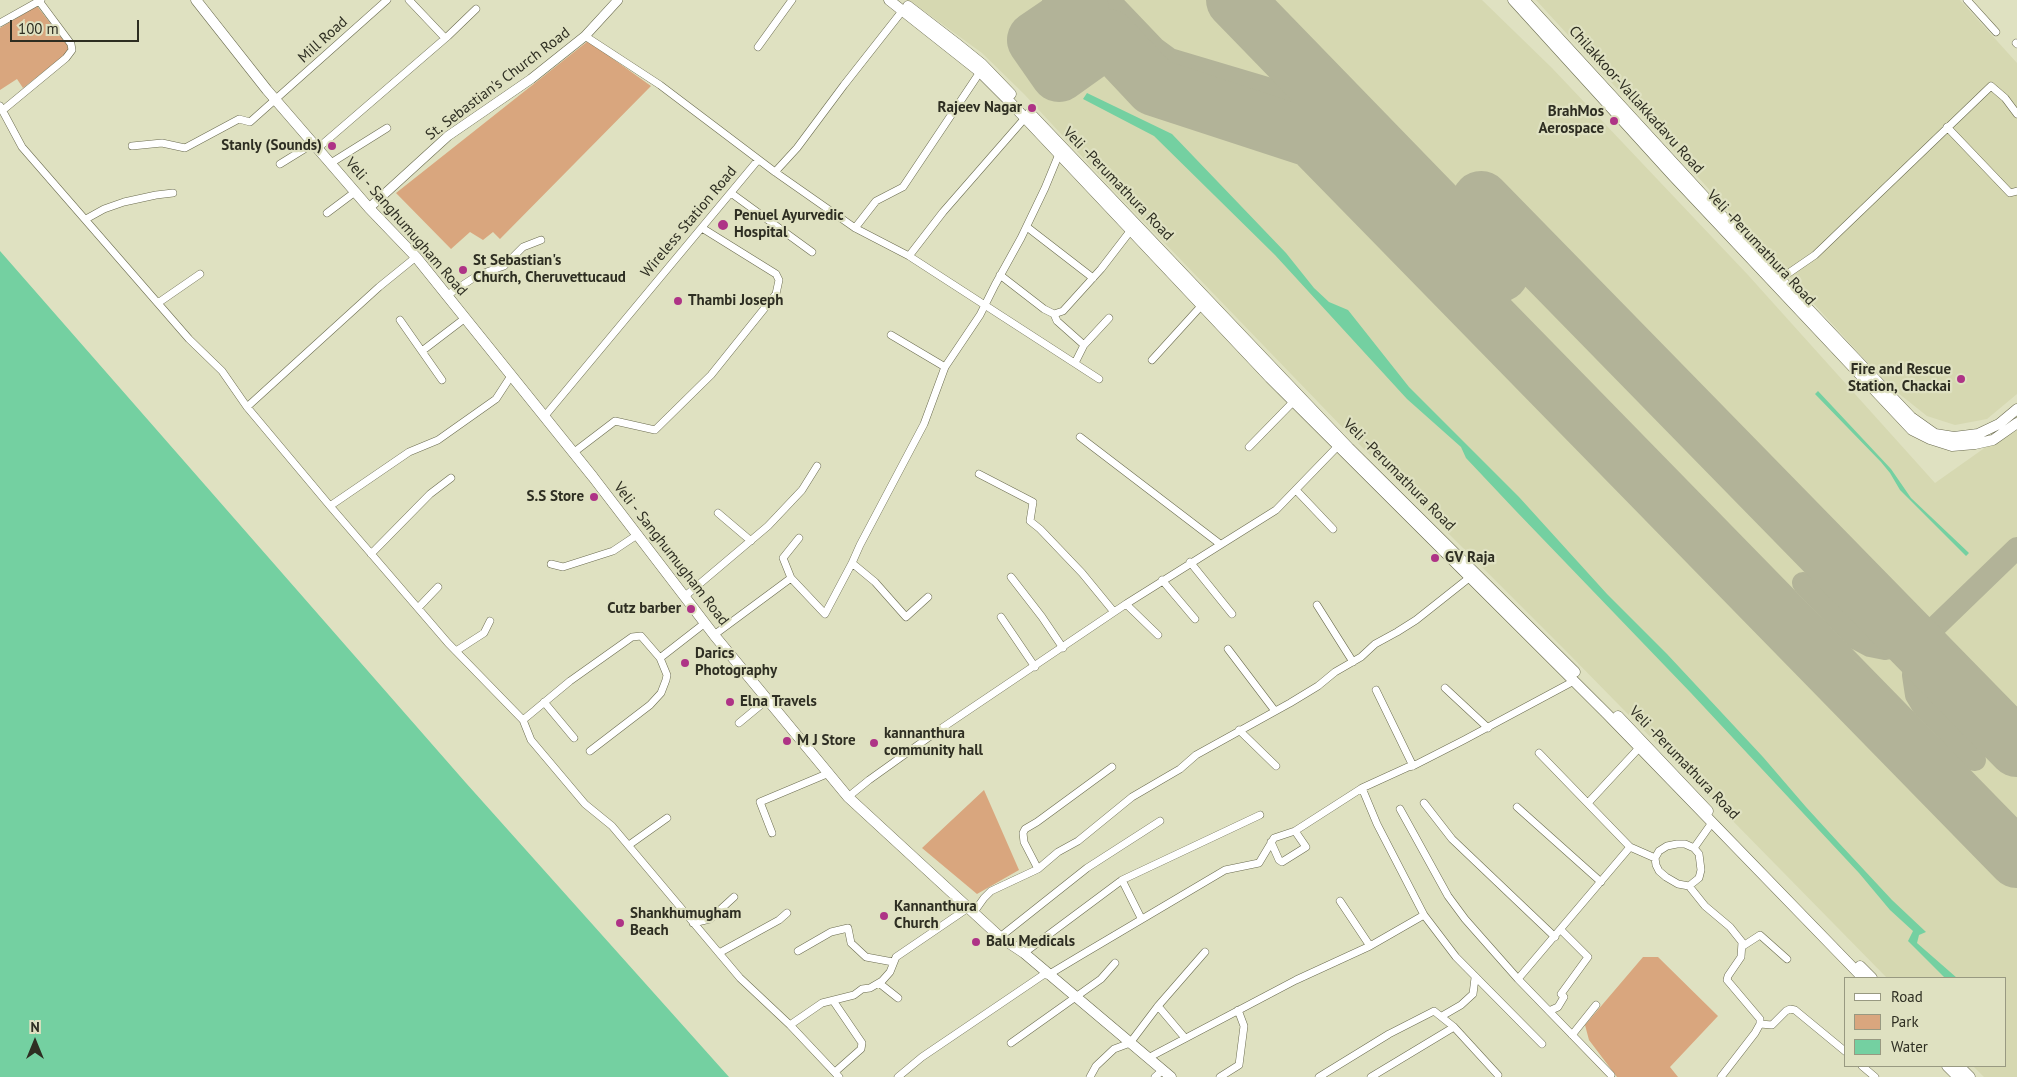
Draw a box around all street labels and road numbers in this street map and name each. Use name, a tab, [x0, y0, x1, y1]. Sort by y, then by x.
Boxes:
street label: Mill Road	[295, 13, 351, 67]
street label: Chilakkoor-Vallakkadavu Road	[1565, 22, 1707, 178]
street label: St. Sebastian's Church Road	[422, 24, 574, 144]
street label: Veli -Perumathura Road	[1059, 123, 1177, 245]
street label: Veli - Sanghumugham Road	[341, 154, 471, 300]
street label: Wireless Station Road	[637, 163, 741, 281]
street label: Veli -Perumathura Road	[1703, 187, 1819, 309]
street label: Veli -Perumathura Road	[1339, 415, 1459, 535]
street label: Veli - Sanghumugham Road	[609, 479, 733, 629]
street label: Veli -Perumathura Road	[1625, 702, 1743, 824]

